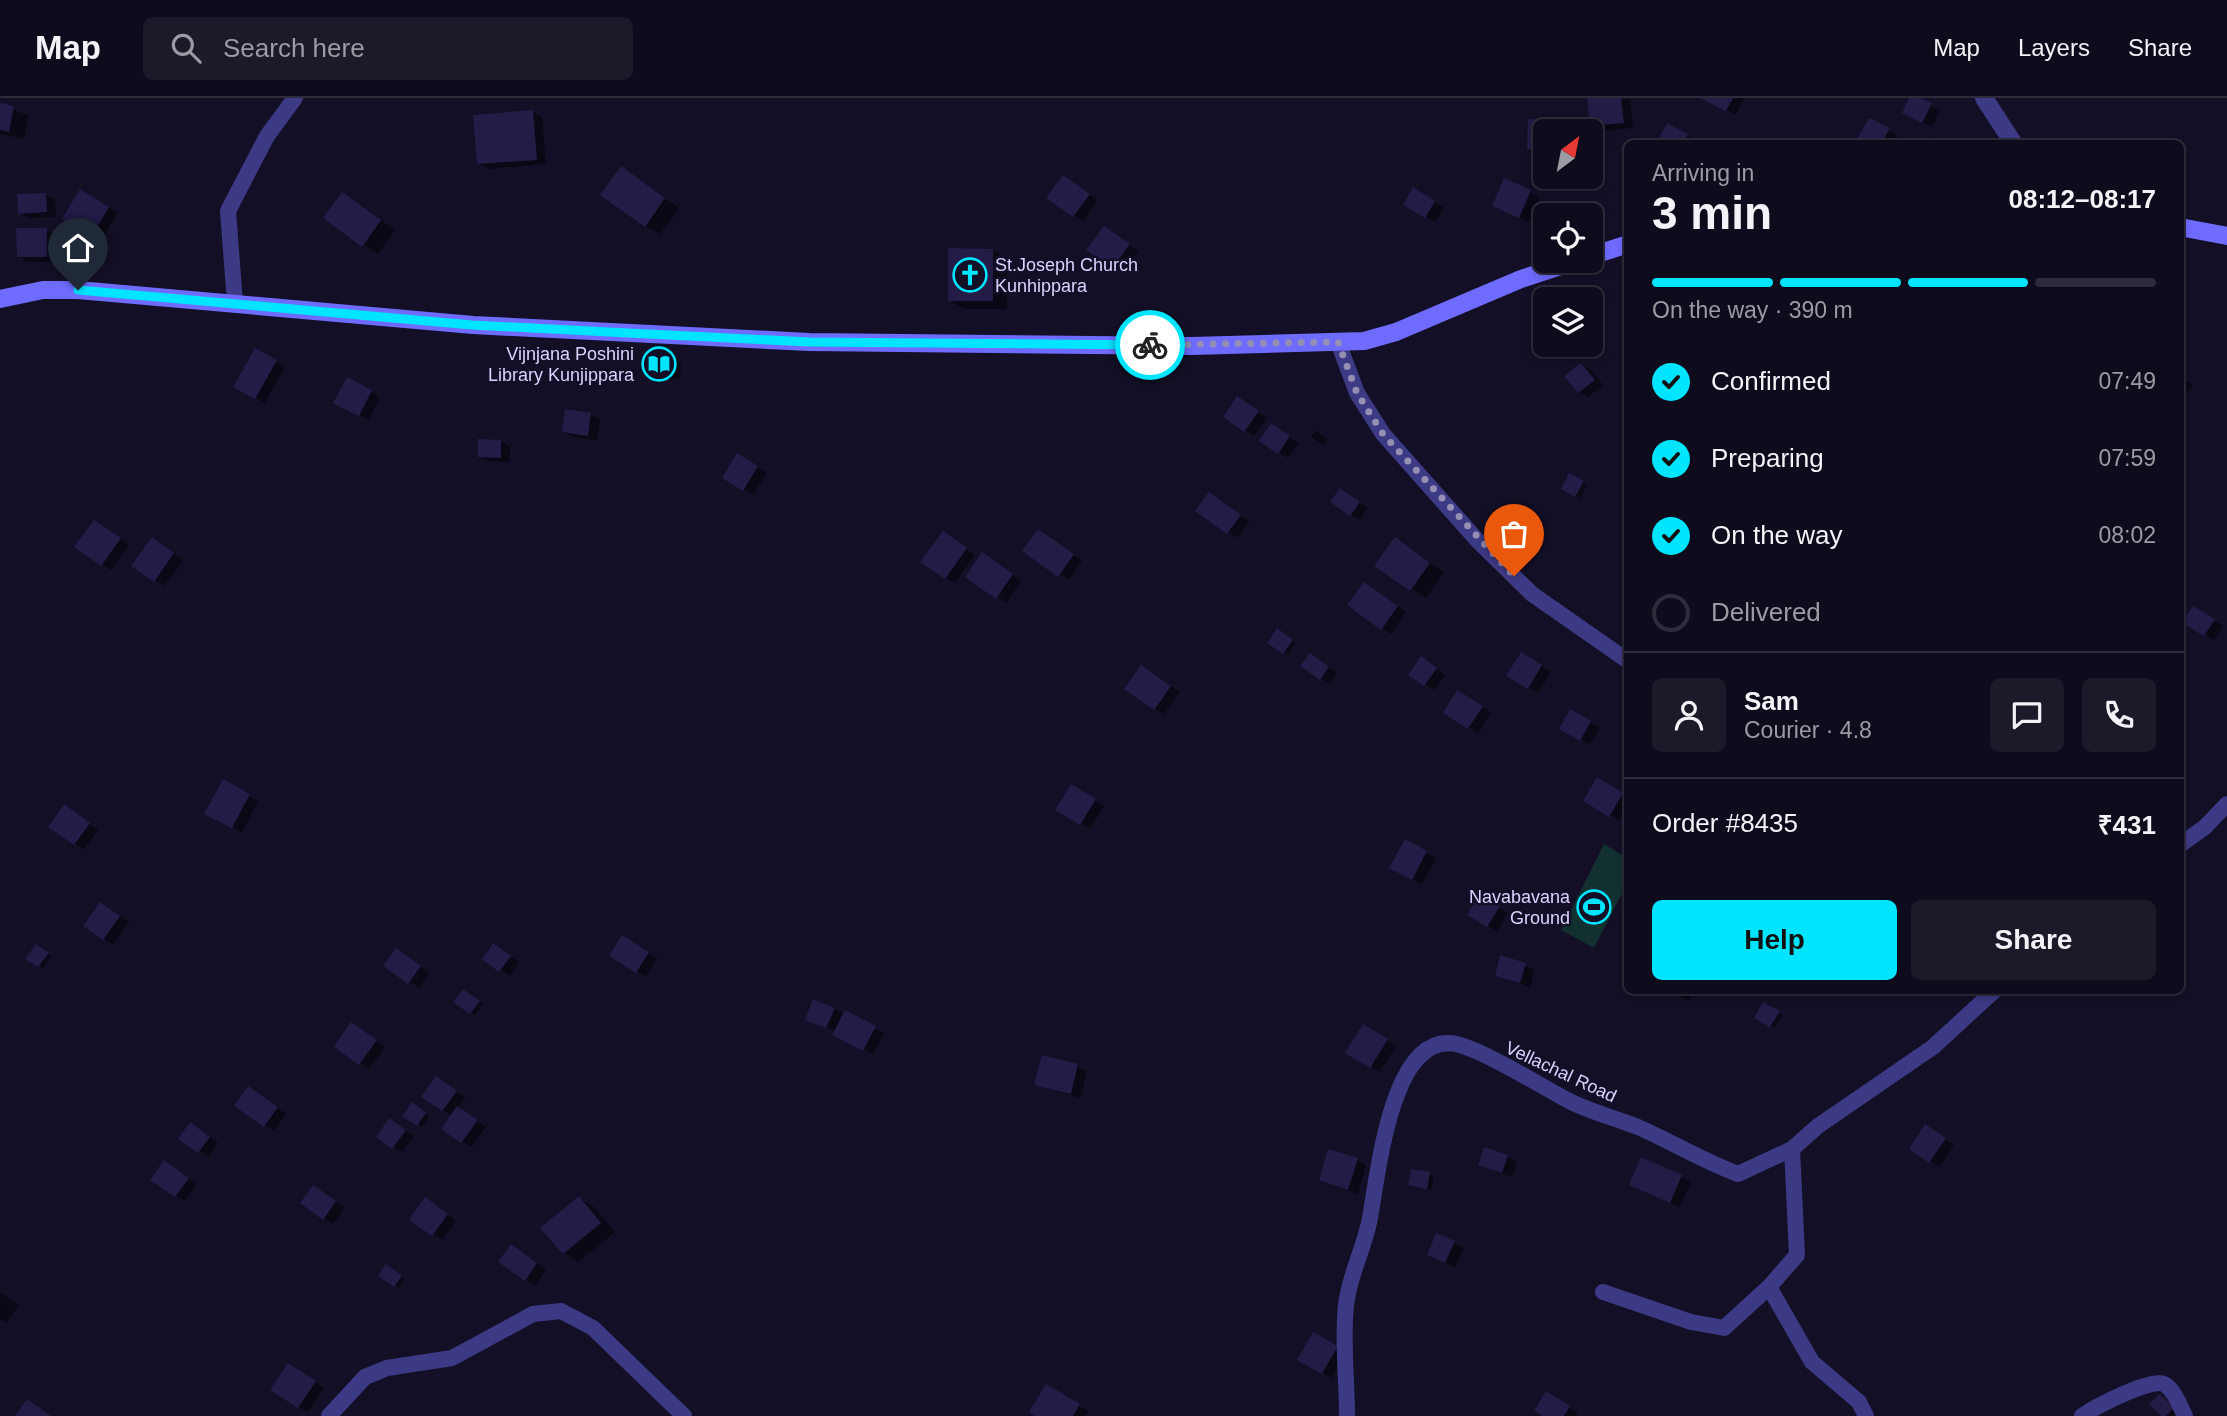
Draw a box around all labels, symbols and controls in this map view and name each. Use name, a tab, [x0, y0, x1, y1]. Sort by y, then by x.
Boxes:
search box	[143, 17, 633, 80]
text: Map	[35, 29, 101, 66]
icon: search	[167, 29, 205, 67]
text: Search here	[223, 33, 365, 63]
text: Map	[1933, 34, 1980, 61]
text: Layers	[2018, 34, 2090, 61]
text: Share	[2128, 34, 2192, 61]
north arrow	[1533, 119, 1603, 189]
map controls	[1533, 119, 1603, 357]
text: Arriving in	[1652, 160, 1754, 186]
text: 08:12–08:17	[2009, 184, 2156, 214]
text: 3 min	[1652, 187, 1772, 239]
button: locate	[1533, 203, 1603, 273]
pin	[48, 218, 108, 290]
icon: home	[59, 229, 97, 267]
place label: St.Joseph Church Kunhippara	[995, 255, 1138, 296]
church icon: St.Joseph Church Kunhippara	[951, 256, 989, 294]
button: layers	[1533, 287, 1603, 357]
text: On the way · 390 m	[1652, 297, 1853, 323]
courier	[1115, 310, 1185, 380]
icon: bike	[1131, 326, 1169, 364]
place label: Vijnjana Poshini Library Kunjippara	[488, 344, 635, 385]
library icon: Vijnjana Poshini Library Kunjippara	[640, 345, 678, 383]
icon: check	[1652, 363, 1690, 401]
text: Confirmed	[1711, 366, 1831, 396]
text: 07:49	[2098, 368, 2156, 394]
icon: check	[1652, 440, 1690, 478]
text: Preparing	[1711, 443, 1824, 473]
text: 07:59	[2098, 445, 2156, 471]
pin	[1484, 504, 1544, 576]
icon: bag	[1495, 515, 1533, 553]
icon: check	[1652, 517, 1690, 555]
text: On the way	[1711, 520, 1843, 550]
text: 08:02	[2098, 522, 2156, 548]
text: Delivered	[1711, 597, 1821, 627]
button: person	[1652, 678, 1726, 752]
button: chat	[1990, 678, 2064, 752]
button: phone	[2082, 678, 2156, 752]
text: Sam	[1744, 686, 1799, 716]
text: Courier · 4.8	[1744, 717, 1872, 743]
text: Order #8435	[1652, 808, 1798, 838]
text: ₹431	[2098, 810, 2156, 840]
place label: Navabavana Ground	[1469, 887, 1571, 928]
sports icon: Navabavana Ground	[1575, 888, 1613, 926]
button: Help	[1652, 900, 1897, 980]
button: Share	[1911, 900, 2156, 980]
street label: Vellachal Road	[1502, 1038, 1620, 1106]

